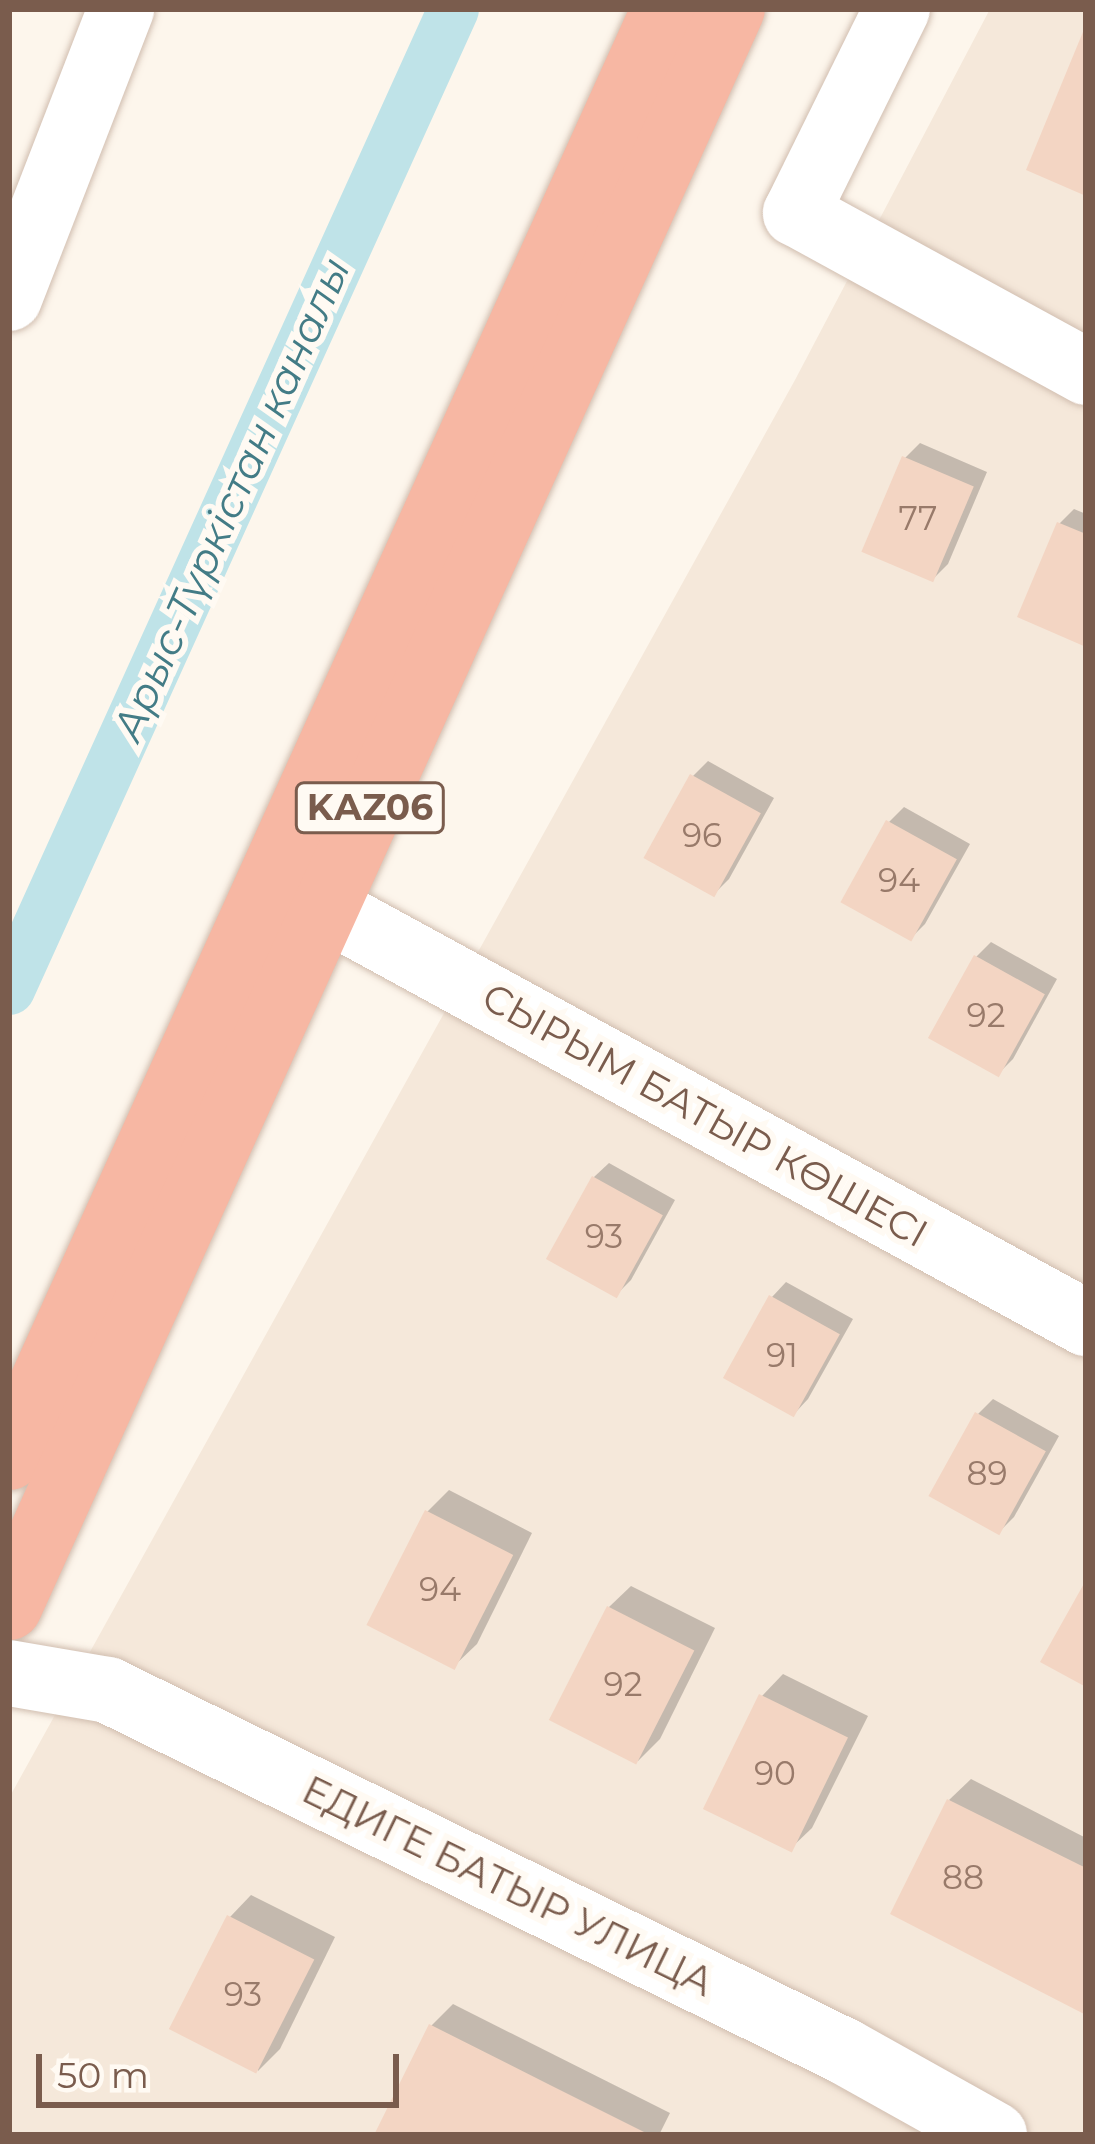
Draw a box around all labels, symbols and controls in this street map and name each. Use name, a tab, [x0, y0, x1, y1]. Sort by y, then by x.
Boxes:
water label: Арыс-Түркістан каналы	[102, 250, 360, 748]
house number: 77	[899, 499, 937, 539]
road number: KАZ06	[292, 778, 448, 838]
house number: 96	[682, 816, 722, 856]
house number: 94	[878, 861, 920, 901]
street label: СЫРЫМ БАТЫР КӨШЕСІ	[474, 973, 936, 1257]
house number: 92	[967, 996, 1005, 1036]
house number: 93	[585, 1217, 623, 1257]
house number: 91	[766, 1336, 798, 1376]
house number: 89	[966, 1454, 1008, 1494]
house number: 94	[419, 1570, 461, 1610]
house number: 92	[604, 1665, 642, 1705]
house number: 90	[754, 1754, 796, 1794]
street label: ЕДИГЕ БАТЫР УЛИЦА	[295, 1766, 721, 2006]
house number: 88	[942, 1858, 984, 1898]
house number: 93	[224, 1975, 262, 2015]
scale bar	[42, 2030, 405, 2104]
text: 50 m	[57, 2053, 149, 2097]

